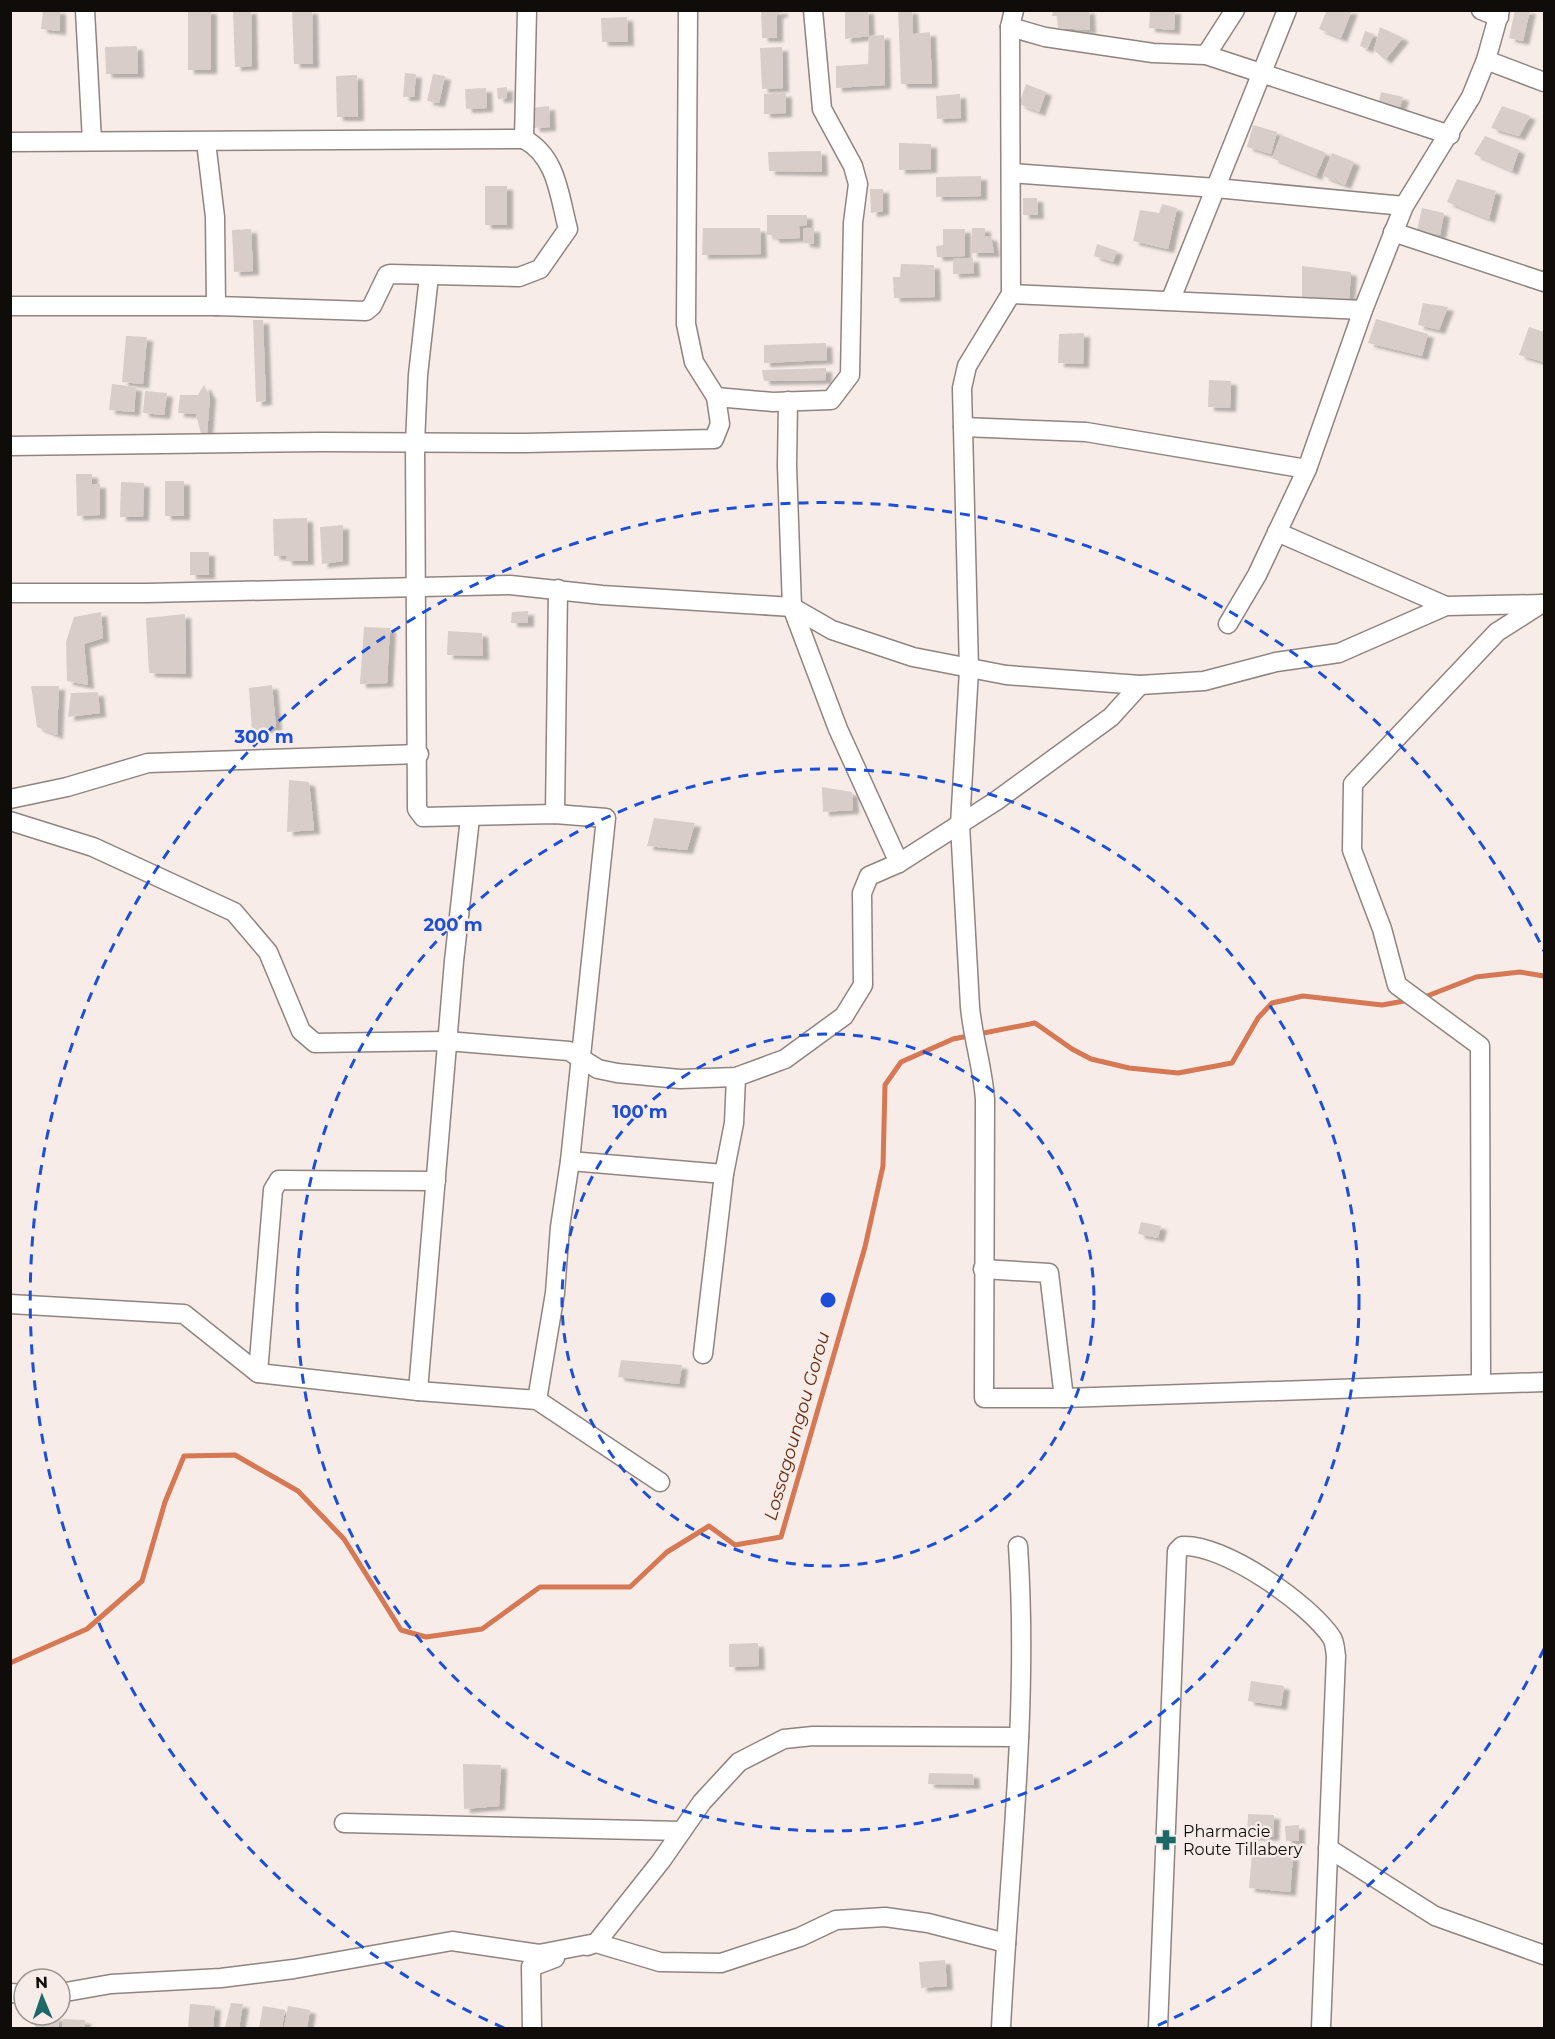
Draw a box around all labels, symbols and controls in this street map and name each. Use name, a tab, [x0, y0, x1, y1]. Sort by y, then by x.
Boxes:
text: 300 m	[233, 726, 294, 748]
text: 200 m	[423, 914, 483, 936]
text: 100 m	[612, 1101, 668, 1123]
centre of rings	[818, 1290, 838, 1310]
water label: Lossagoungou Gorou	[759, 1329, 835, 1523]
place label: Pharmacie Route Tillabery	[1183, 1822, 1303, 1859]
pharmacy icon: Pharmacie Route Tillabery	[1154, 1828, 1178, 1852]
north arrow	[12, 1967, 72, 2027]
text: N	[35, 1973, 48, 1992]

